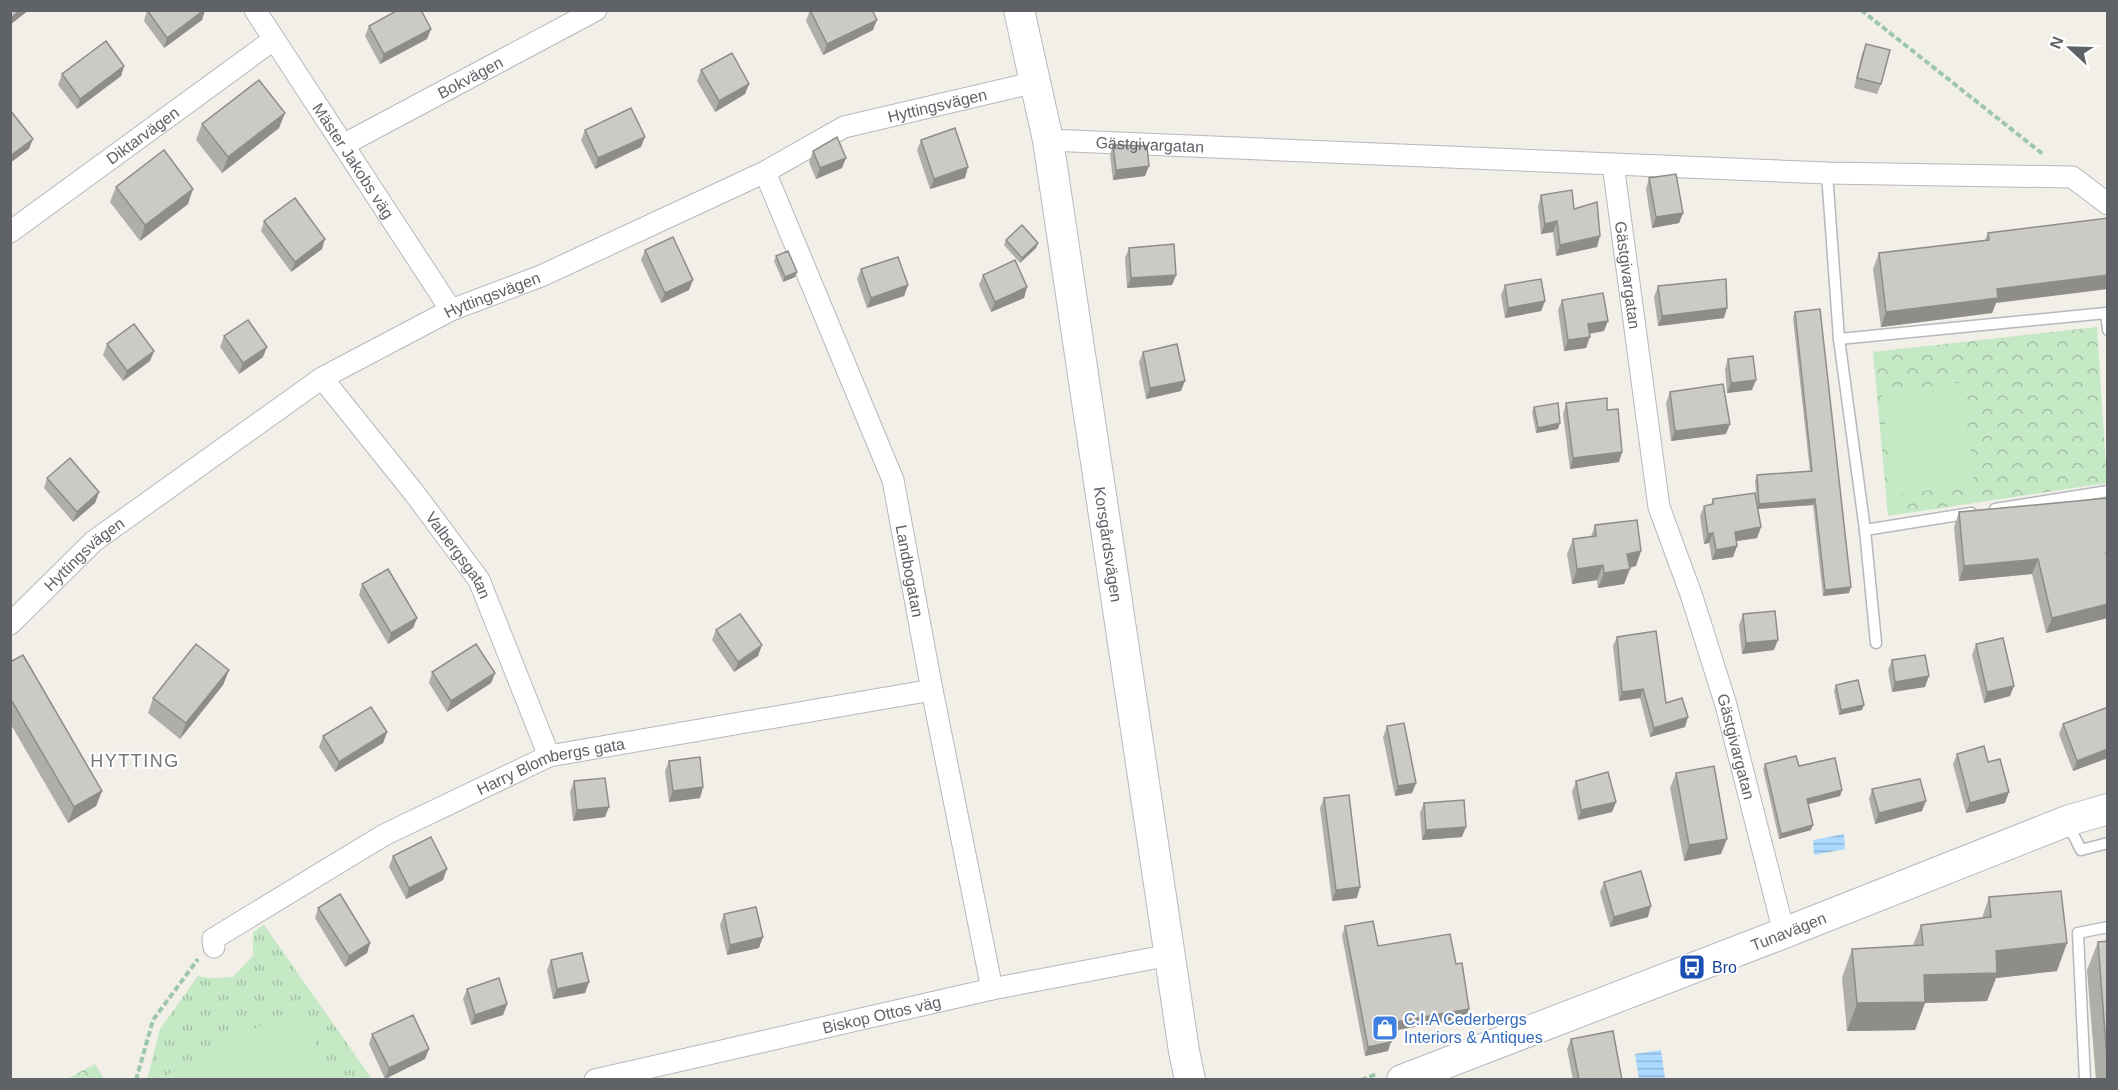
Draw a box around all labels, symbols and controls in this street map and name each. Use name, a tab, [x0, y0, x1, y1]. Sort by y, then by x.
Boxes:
north arrow	[2040, 18, 2100, 78]
text: N	[2047, 34, 2067, 51]
street label: Bokvägen	[435, 53, 505, 101]
street label: Hyttingsvägen	[886, 85, 989, 125]
street label: Mäster Jakobs väg	[310, 100, 397, 222]
street label: Diktarvägen	[103, 103, 182, 167]
street label: Gästgivargatan	[1095, 134, 1205, 155]
street label: Gästgivargatan	[1612, 220, 1644, 330]
street label: Hyttingsvägen	[441, 269, 542, 321]
street label: Korsgårdsvägen	[1091, 485, 1125, 603]
street label: Valbergsgatan	[423, 508, 494, 601]
street label: Hyttingsvägen	[40, 514, 127, 594]
street label: Landbogatan	[893, 523, 927, 618]
street label: Gästgivargatan	[1714, 692, 1758, 801]
street label: Harry Blombergs gata	[474, 735, 626, 798]
district label: HYTTING	[90, 751, 180, 771]
street label: Tunavägen	[1748, 909, 1828, 954]
bus stop icon: Bro	[1677, 952, 1707, 982]
place label: Bro	[1712, 959, 1737, 976]
street label: Biskop Ottos väg	[821, 993, 942, 1036]
place label: C.I.A Cederbergs Interiors & Antiques	[1404, 1011, 1543, 1046]
shop icon: C.I.A Cederbergs Interiors & Antiques	[1370, 1013, 1400, 1043]

